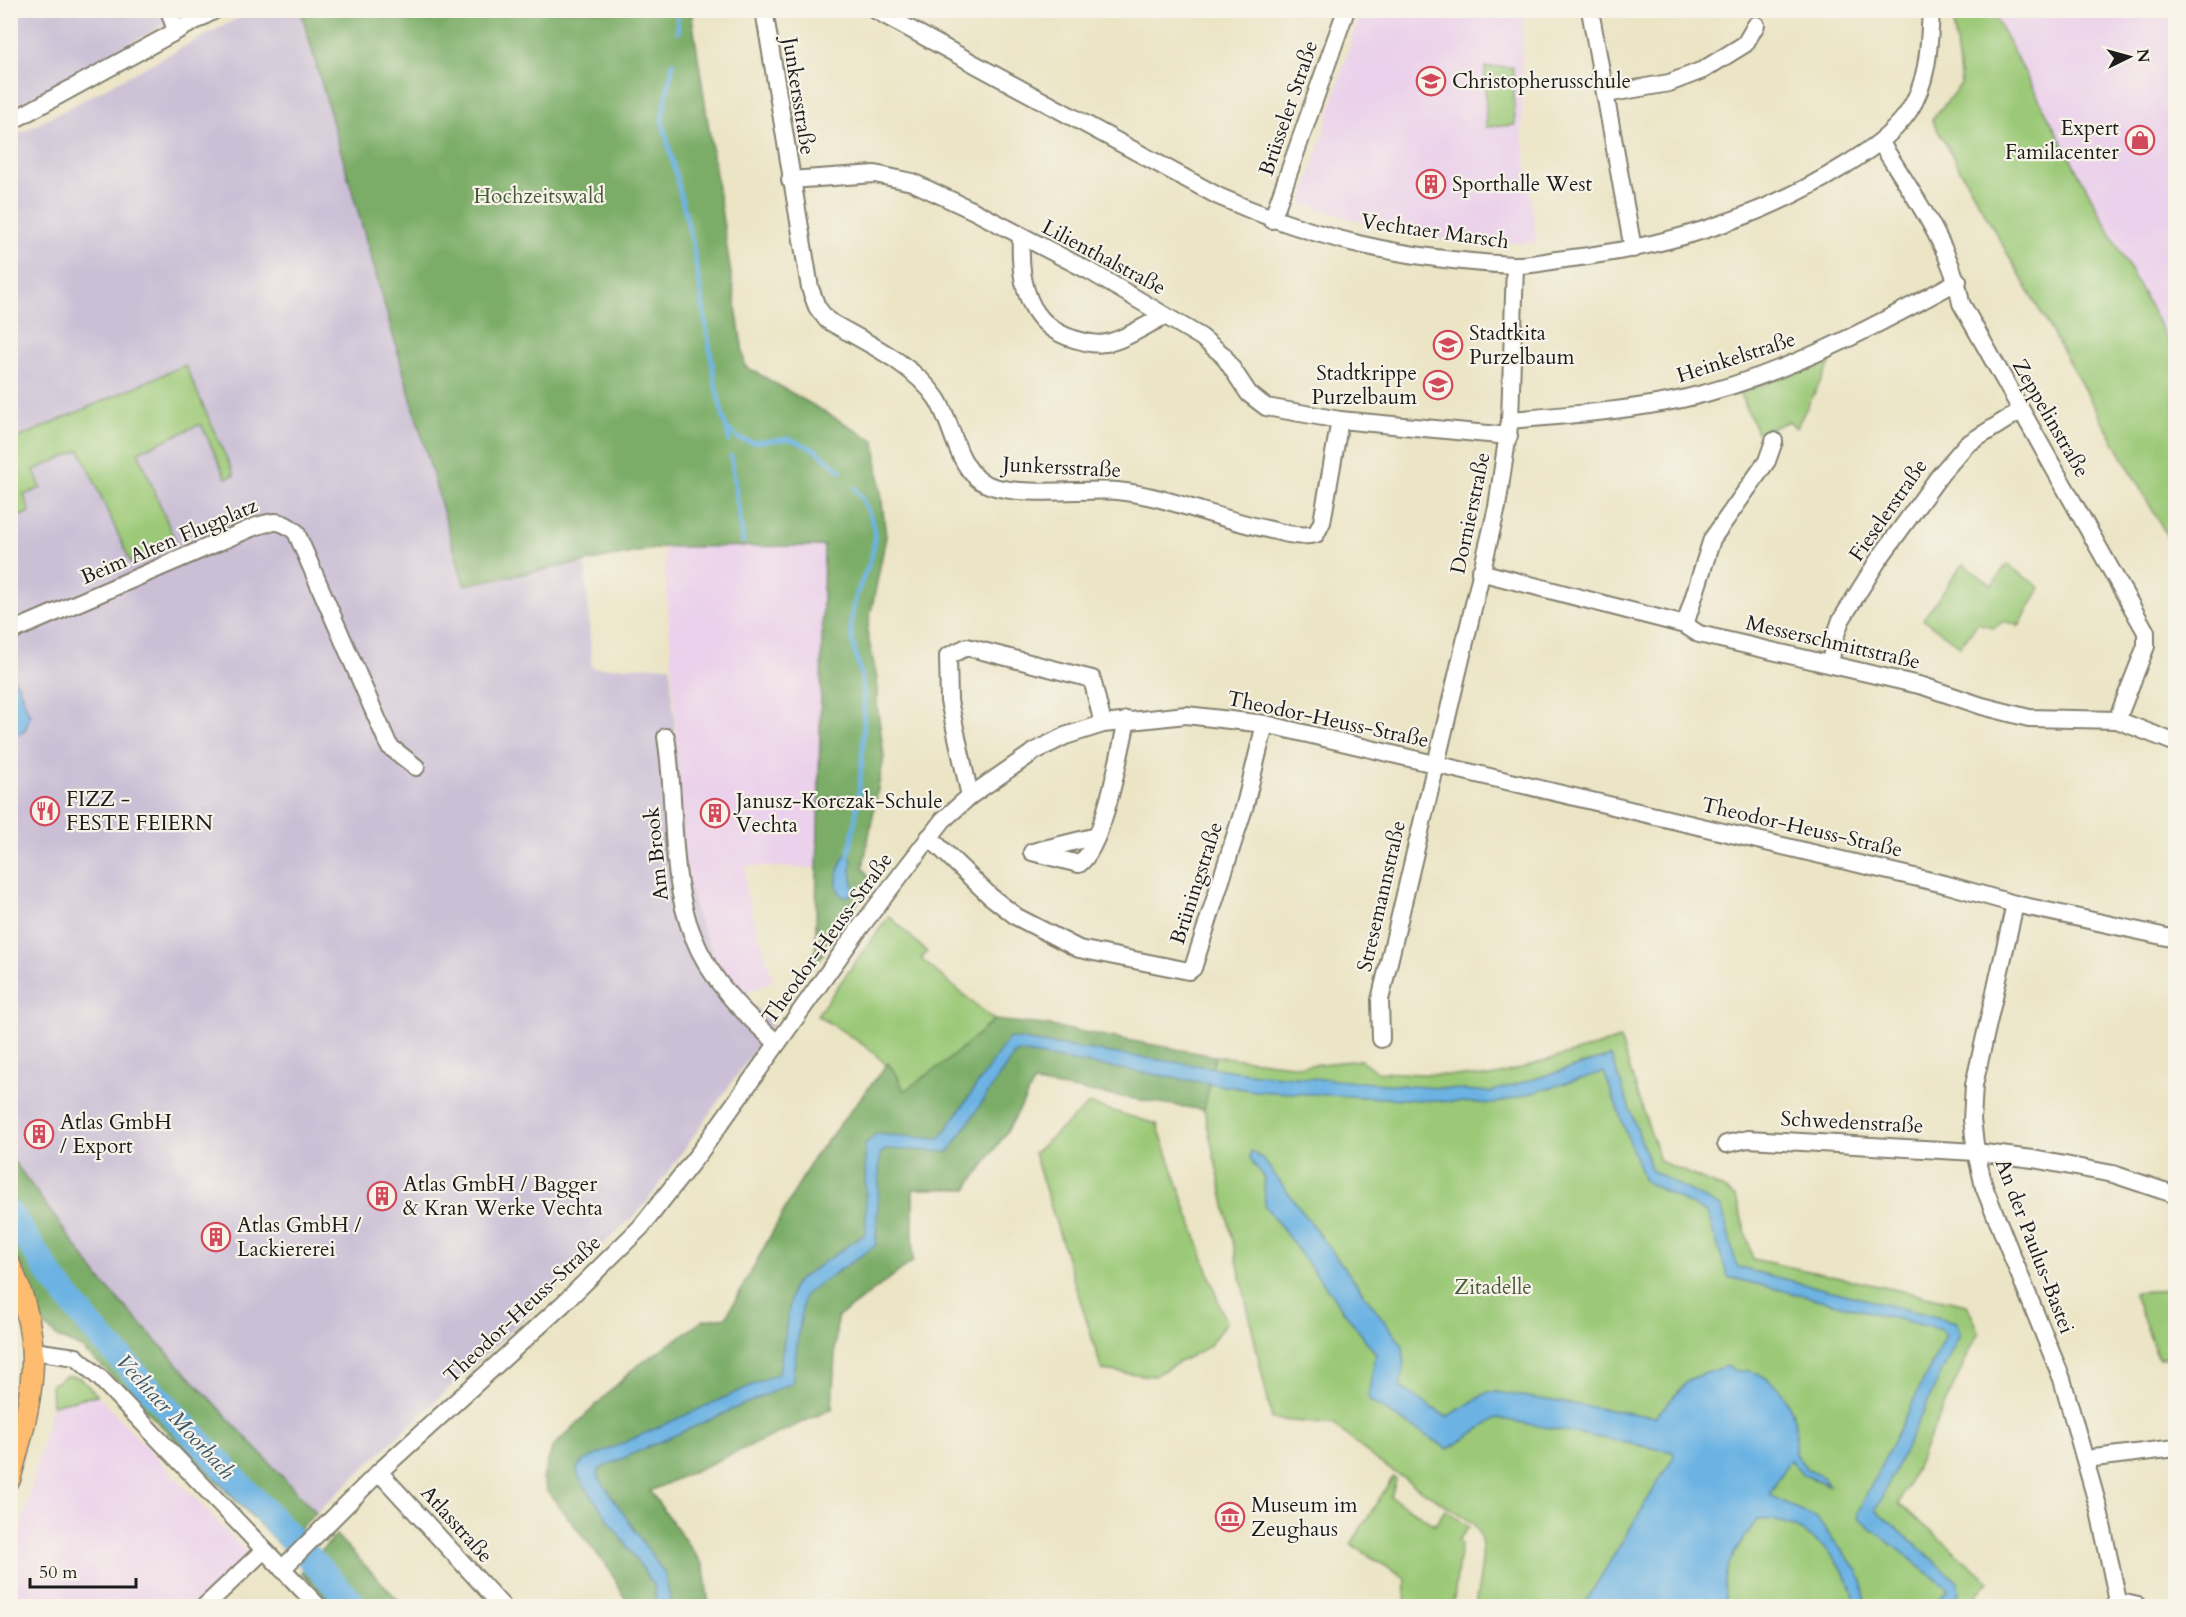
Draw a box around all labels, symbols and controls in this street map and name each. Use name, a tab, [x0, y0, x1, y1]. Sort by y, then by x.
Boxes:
north arrow	[2099, 27, 2159, 87]
street label: Junkersstraße	[774, 32, 822, 157]
street label: Brüsseler Straße	[1252, 37, 1325, 180]
text: N	[2131, 48, 2155, 64]
school or university icon: Christopherusschule	[1415, 65, 1447, 97]
place label: Christopherusschule	[1452, 67, 1631, 96]
place label: Expert Familacenter	[2005, 114, 2119, 167]
shop icon: Expert Familacenter	[2124, 124, 2156, 156]
building icon: Sporthalle West	[1415, 168, 1447, 200]
place label: Sporthalle West	[1452, 170, 1593, 199]
park label: Hochzeitswald	[474, 182, 604, 211]
street label: Vechtaer Marsch	[1359, 207, 1511, 256]
street label: Lilienthalstraße	[1037, 213, 1171, 302]
place label: Stadtkita Purzelbaum	[1469, 319, 1575, 372]
street label: Heinkelstraße	[1673, 325, 1799, 390]
school or university icon: Stadtkita Purzelbaum	[1432, 329, 1464, 361]
street label: Zeppelinstraße	[2005, 354, 2096, 483]
place label: Stadtkrippe Purzelbaum	[1312, 359, 1417, 412]
school or university icon: Stadtkrippe Purzelbaum	[1422, 369, 1454, 401]
street label: Junkersstraße	[999, 450, 1122, 485]
street label: Dornierstraße	[1443, 450, 1498, 577]
street label: Fieselerstraße	[1842, 453, 1934, 567]
street label: Beim Alten Flugplatz	[76, 491, 263, 592]
street label: Messerschmittstraße	[1743, 608, 1923, 677]
street label: Theodor-Heuss-Straße	[1224, 684, 1431, 755]
place label: FIZZ - FESTE FEIERN	[66, 785, 213, 838]
place label: Janusz-Korczak-Schule Vechta	[733, 787, 943, 840]
street label: Theodor-Heuss-Straße	[1699, 790, 1905, 865]
restaurant icon: FIZZ - FESTE FEIERN	[29, 795, 61, 827]
building icon: Janusz-Korczak-Schule Vechta	[699, 797, 731, 829]
street label: Am Brook	[637, 805, 676, 902]
street label: Brüningstraße	[1163, 818, 1230, 948]
street label: Stresemannstraße	[1350, 818, 1413, 974]
street label: Theodor-Heuss-Straße	[755, 847, 899, 1030]
street label: Schwedenstraße	[1780, 1104, 1924, 1141]
place label: Atlas GmbH / Export	[60, 1108, 172, 1161]
building icon: Atlas GmbH / Export	[23, 1118, 55, 1150]
street label: An der Paulus-Bastei	[1988, 1155, 2081, 1338]
place label: Atlas GmbH / Bagger & Kran Werke Vechta	[403, 1170, 603, 1223]
building icon: Atlas GmbH / Bagger & Kran Werke Vechta	[366, 1180, 398, 1212]
place label: Atlas GmbH / Lackiererei	[237, 1211, 361, 1264]
building icon: Atlas GmbH / Lackiererei	[200, 1221, 232, 1253]
street label: Theodor-Heuss-Straße	[437, 1229, 607, 1390]
park label: Zitadelle	[1454, 1273, 1532, 1302]
water label: Vechtaer Moorbach	[109, 1347, 242, 1486]
street label: Atlasstraße	[414, 1479, 499, 1570]
place label: Museum im Zeughaus	[1251, 1491, 1358, 1544]
museum icon: Museum im Zeughaus	[1214, 1501, 1246, 1533]
scale bar	[30, 1551, 136, 1589]
text: 50 m	[39, 1560, 78, 1585]

